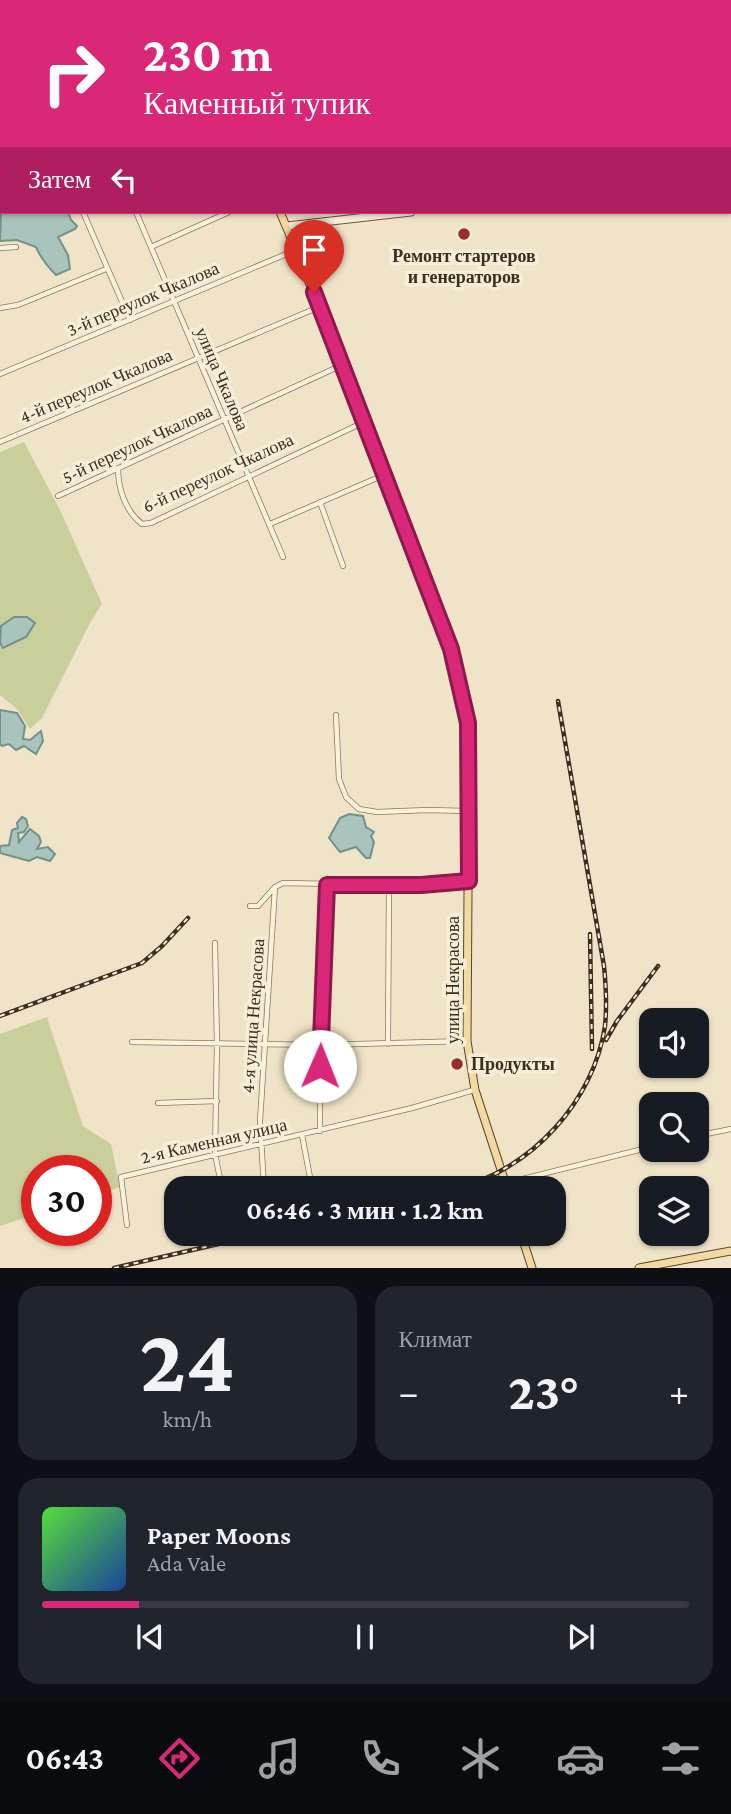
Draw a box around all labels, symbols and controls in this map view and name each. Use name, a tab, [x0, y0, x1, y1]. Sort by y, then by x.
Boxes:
text: 230 m	[143, 27, 273, 82]
icon: right	[28, 28, 119, 119]
text: Каменный тупик	[143, 85, 371, 121]
icon: left	[105, 161, 143, 199]
text: Затем	[28, 165, 91, 194]
pin	[284, 220, 344, 292]
marker: Ремонт стартеров и генераторов	[456, 226, 472, 242]
icon: arrive	[295, 231, 333, 269]
place label: Ремонт стартеров и генераторов	[392, 246, 536, 287]
street label: 3-й переулок Чкалова	[64, 258, 222, 340]
street label: улица Чкалова	[191, 324, 253, 434]
street label: 4-й переулок Чкалова	[17, 345, 175, 427]
street label: 5-й переулок Чкалова	[59, 400, 215, 488]
street label: 6-й переулок Чкалова	[140, 429, 296, 517]
street label: улица Некрасова	[443, 916, 463, 1044]
street label: 4-я улица Некрасова	[238, 938, 268, 1094]
map controls	[639, 1008, 709, 1246]
button: sound	[639, 1008, 709, 1078]
position arrow	[283, 1029, 357, 1103]
place label: Продукты	[471, 1054, 555, 1074]
marker: Продукты	[449, 1056, 465, 1072]
button: search	[639, 1092, 709, 1162]
street label: 2-я Каменная улица	[139, 1114, 289, 1168]
speed limit sign: 30	[21, 1155, 112, 1246]
button: layers	[639, 1176, 709, 1246]
text: 06:46 · 3 мин · 1.2 km	[246, 1196, 484, 1225]
text: 24	[140, 1309, 235, 1411]
text: Климат	[399, 1326, 472, 1352]
text: 23°	[508, 1362, 579, 1420]
text: −	[399, 1371, 419, 1413]
text: +	[669, 1371, 689, 1413]
text: km/h	[162, 1406, 212, 1432]
text: Paper Moons	[147, 1521, 291, 1550]
text: Ada Vale	[147, 1550, 226, 1576]
icon: previous	[131, 1618, 169, 1656]
icon: pause	[346, 1618, 384, 1656]
icon: next	[562, 1618, 600, 1656]
icon: directions	[155, 1734, 204, 1783]
icon: music	[255, 1734, 304, 1783]
icon: phone	[356, 1734, 405, 1783]
icon: climate	[456, 1734, 505, 1783]
icon: car	[556, 1734, 605, 1783]
icon: filters	[656, 1734, 705, 1783]
text: 06:43	[26, 1740, 104, 1776]

